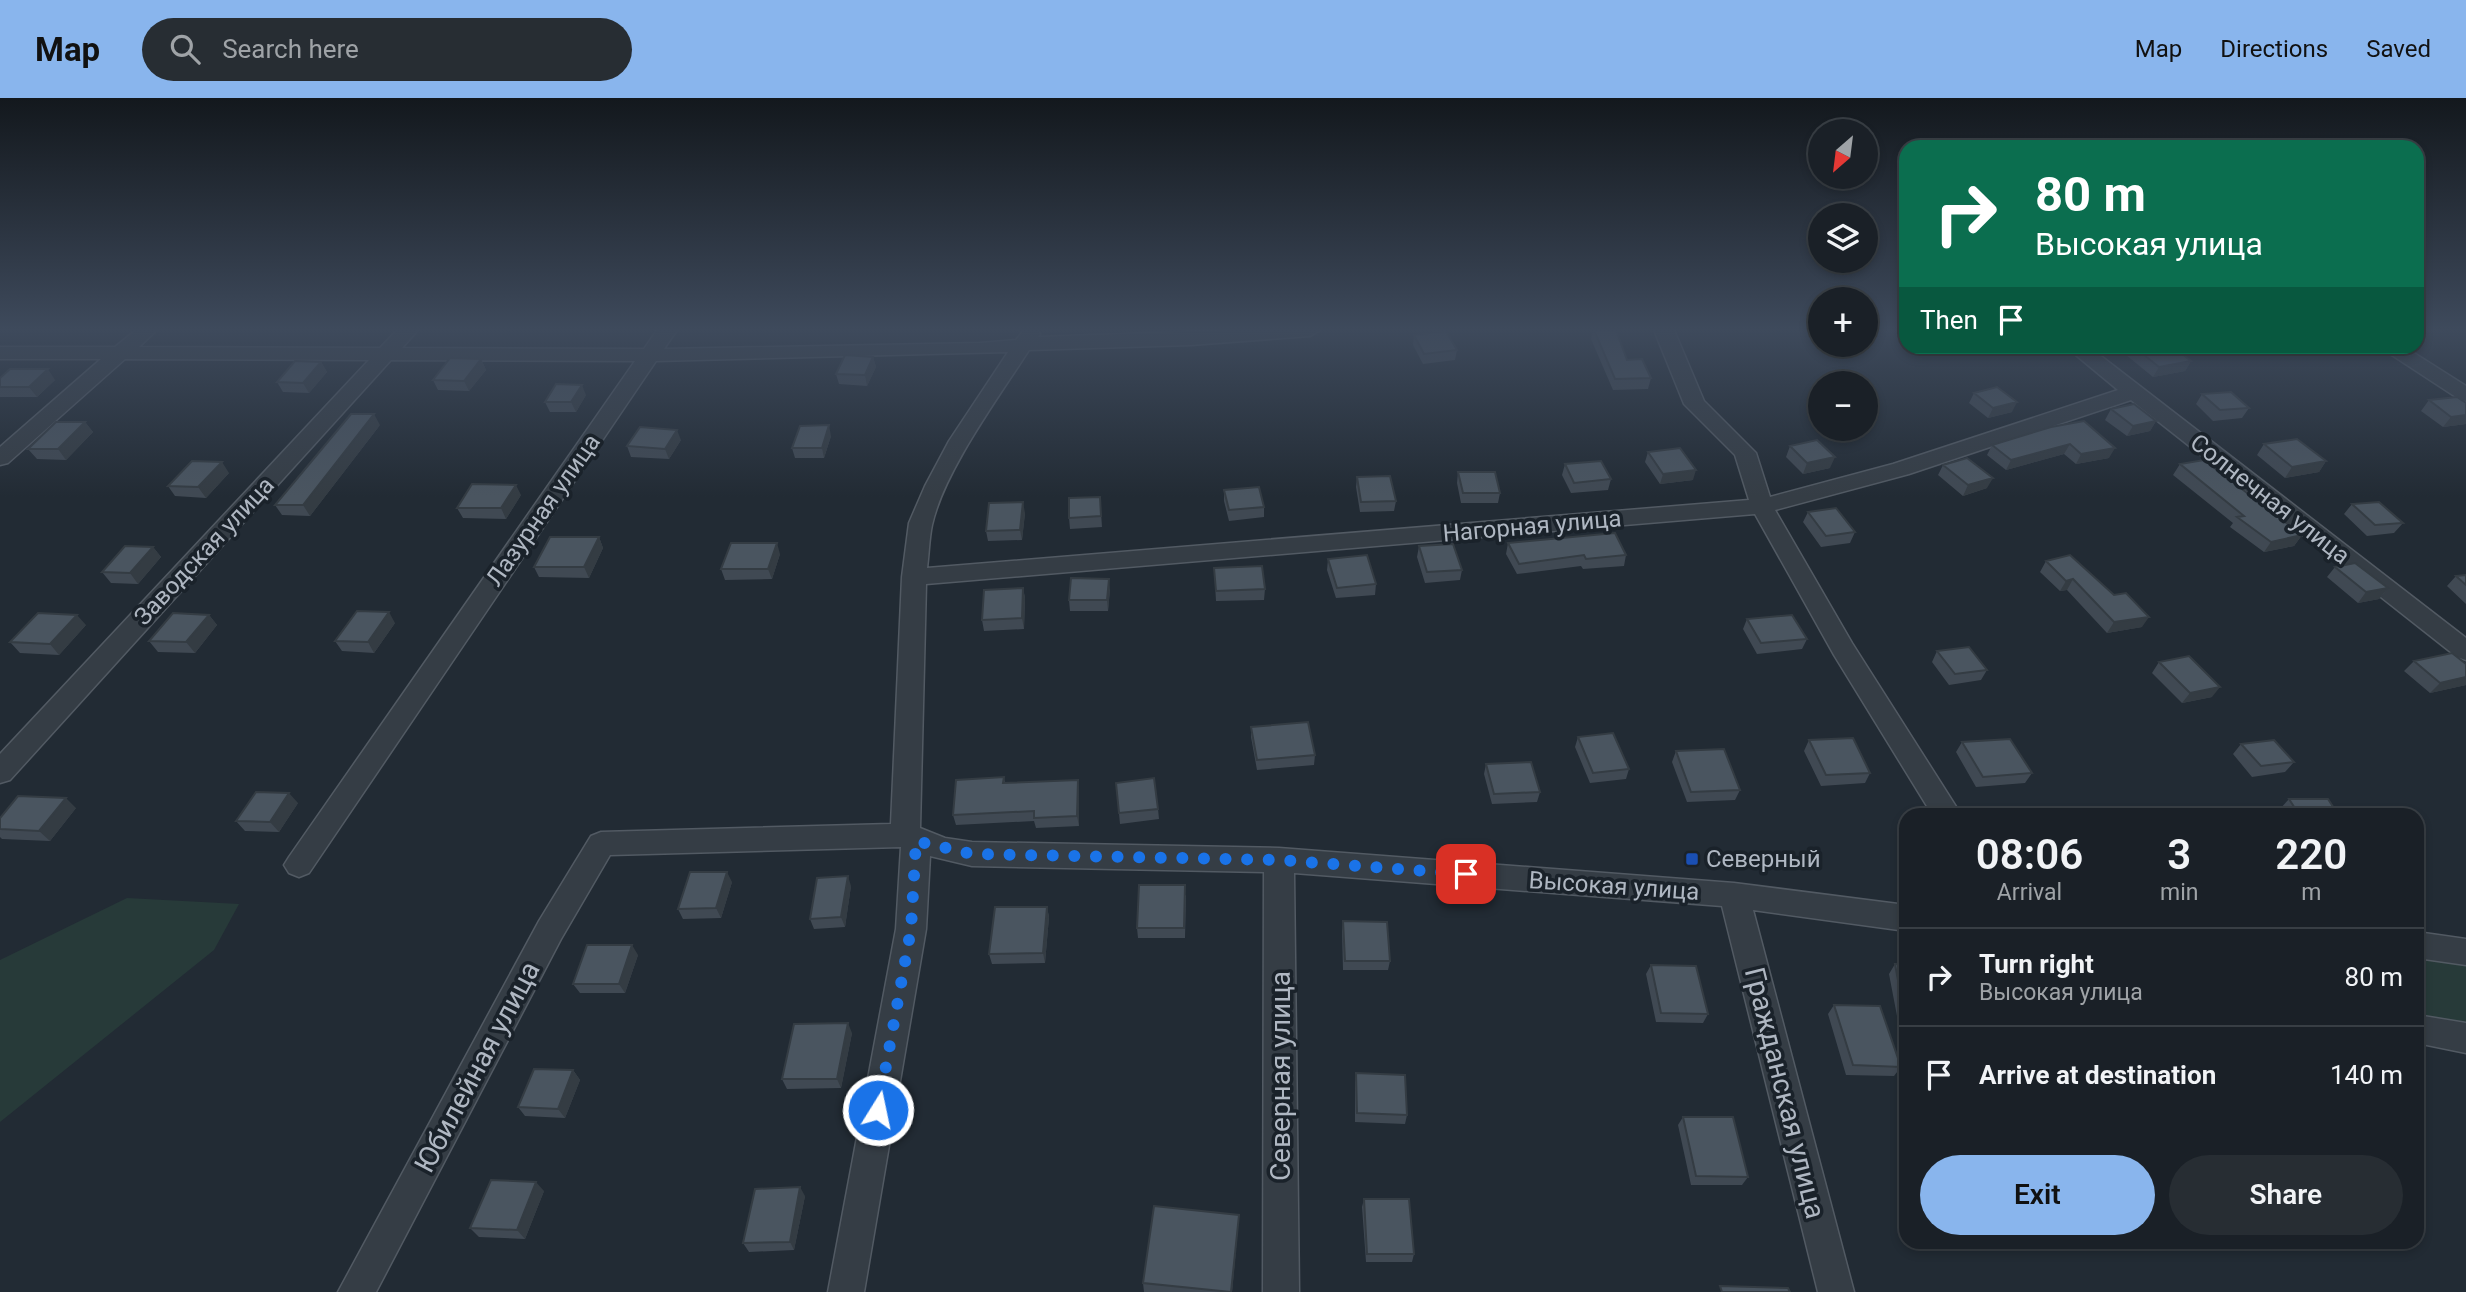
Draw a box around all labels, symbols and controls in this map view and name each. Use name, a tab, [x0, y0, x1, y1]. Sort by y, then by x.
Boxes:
search box	[142, 18, 632, 81]
text: Map	[35, 30, 100, 69]
icon: search	[166, 30, 204, 68]
text: Search here	[222, 34, 359, 64]
text: Map	[2135, 35, 2182, 63]
text: Directions	[2220, 35, 2328, 63]
text: Saved	[2366, 35, 2431, 63]
north arrow	[1808, 119, 1878, 189]
map controls	[1808, 119, 1878, 441]
text: 80 m	[2035, 166, 2146, 223]
icon: right	[1920, 168, 2011, 259]
button: layers	[1808, 203, 1878, 273]
text: Высокая улица	[2035, 225, 2263, 263]
button: +	[1808, 287, 1878, 357]
icon: arrive	[1992, 301, 2030, 339]
text: Then	[1920, 305, 1978, 335]
button: −	[1808, 371, 1878, 441]
street label: Солнечная улица	[2185, 428, 2355, 570]
street label: Лазурная улица	[480, 429, 606, 591]
street label: Заводская улица	[128, 471, 280, 631]
street label: Нагорная улица	[1442, 504, 1622, 548]
text: 08:06	[1976, 830, 2083, 879]
text: 3	[2167, 830, 2191, 879]
text: 220	[2275, 830, 2347, 879]
pin	[1436, 844, 1496, 904]
place label: Северный	[1706, 845, 1821, 873]
marker: Северный	[1684, 851, 1700, 867]
icon: arrive	[1447, 855, 1485, 893]
street label: Высокая улица	[1528, 866, 1700, 906]
text: Arrival	[1997, 879, 2062, 906]
text: min	[2160, 879, 2198, 906]
text: m	[2301, 879, 2321, 906]
text: Turn right	[1979, 949, 2094, 979]
street label: Юбилейная улица	[407, 956, 547, 1178]
icon: right	[1920, 958, 1958, 996]
text: 80 m	[2345, 962, 2403, 992]
street label: Гражданская улица	[1738, 964, 1832, 1222]
street label: Северная улица	[1264, 971, 1297, 1181]
text: Высокая улица	[1979, 979, 2143, 1006]
icon: arrive	[1920, 1056, 1958, 1094]
text: Arrive at destination	[1979, 1060, 2216, 1090]
text: 140 m	[2330, 1060, 2403, 1090]
position arrow	[841, 1073, 915, 1147]
button: Exit	[1920, 1155, 2155, 1235]
button: Share	[2169, 1155, 2403, 1235]

